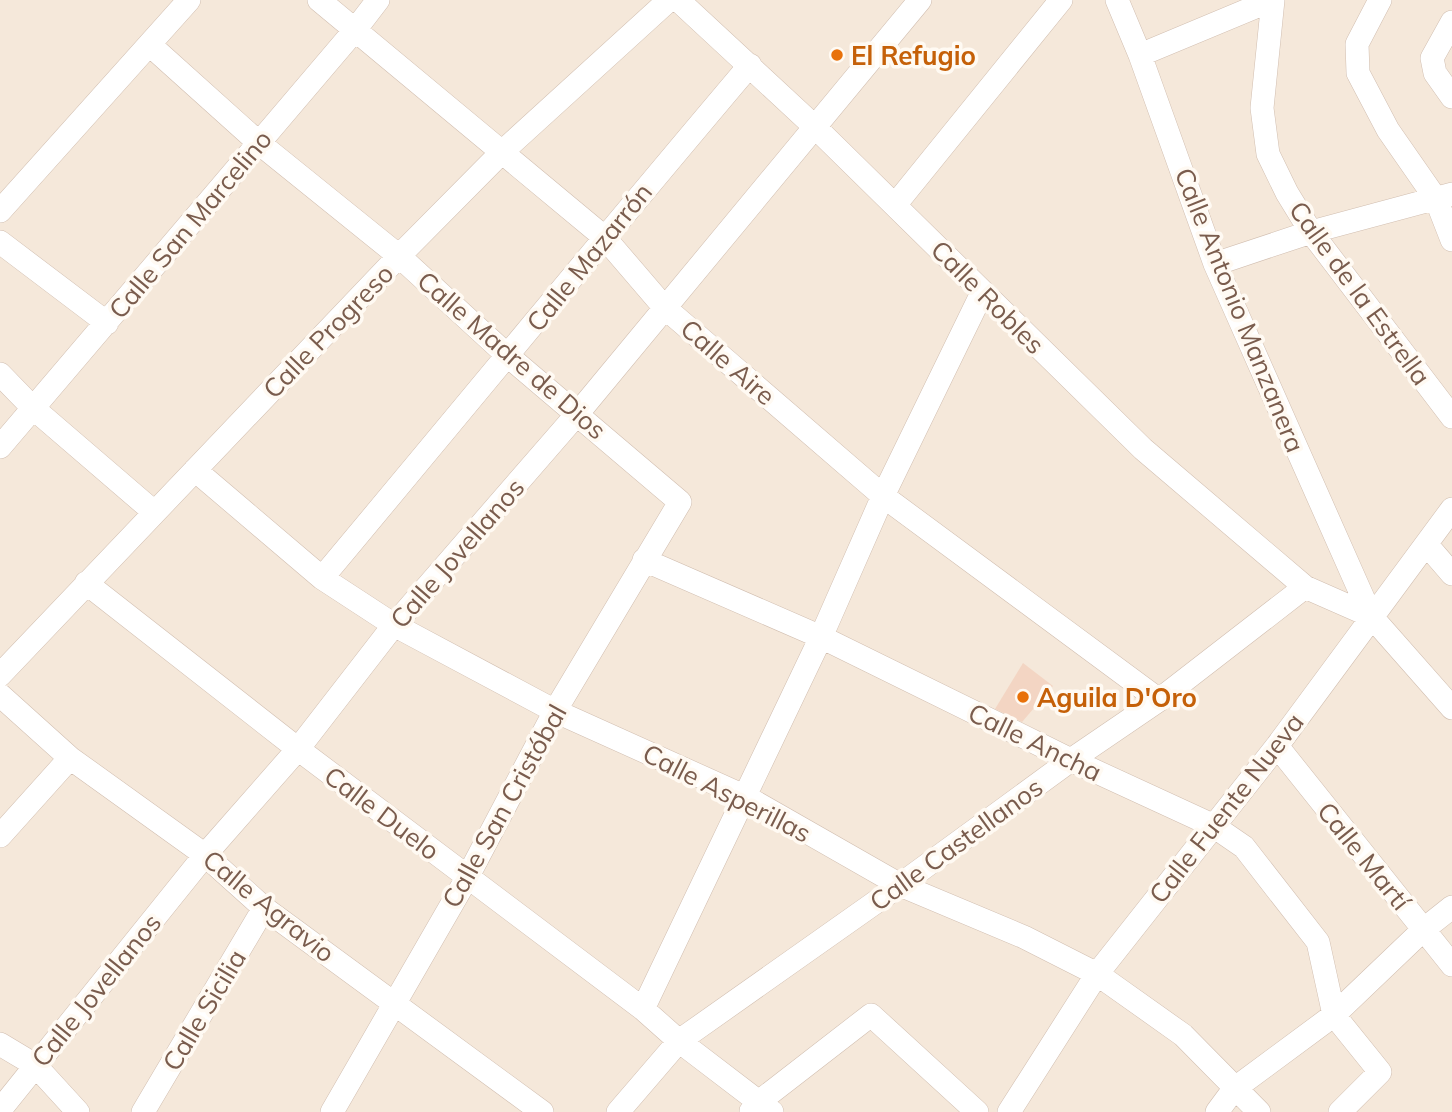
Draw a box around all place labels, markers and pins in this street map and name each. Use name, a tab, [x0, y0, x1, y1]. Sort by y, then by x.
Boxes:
place label: El Refugio	[851, 39, 976, 72]
marker: El Refugio	[829, 47, 845, 63]
place label: Aguila D'Oro	[1037, 681, 1197, 714]
marker: Aguila D'Oro	[1015, 689, 1031, 705]

